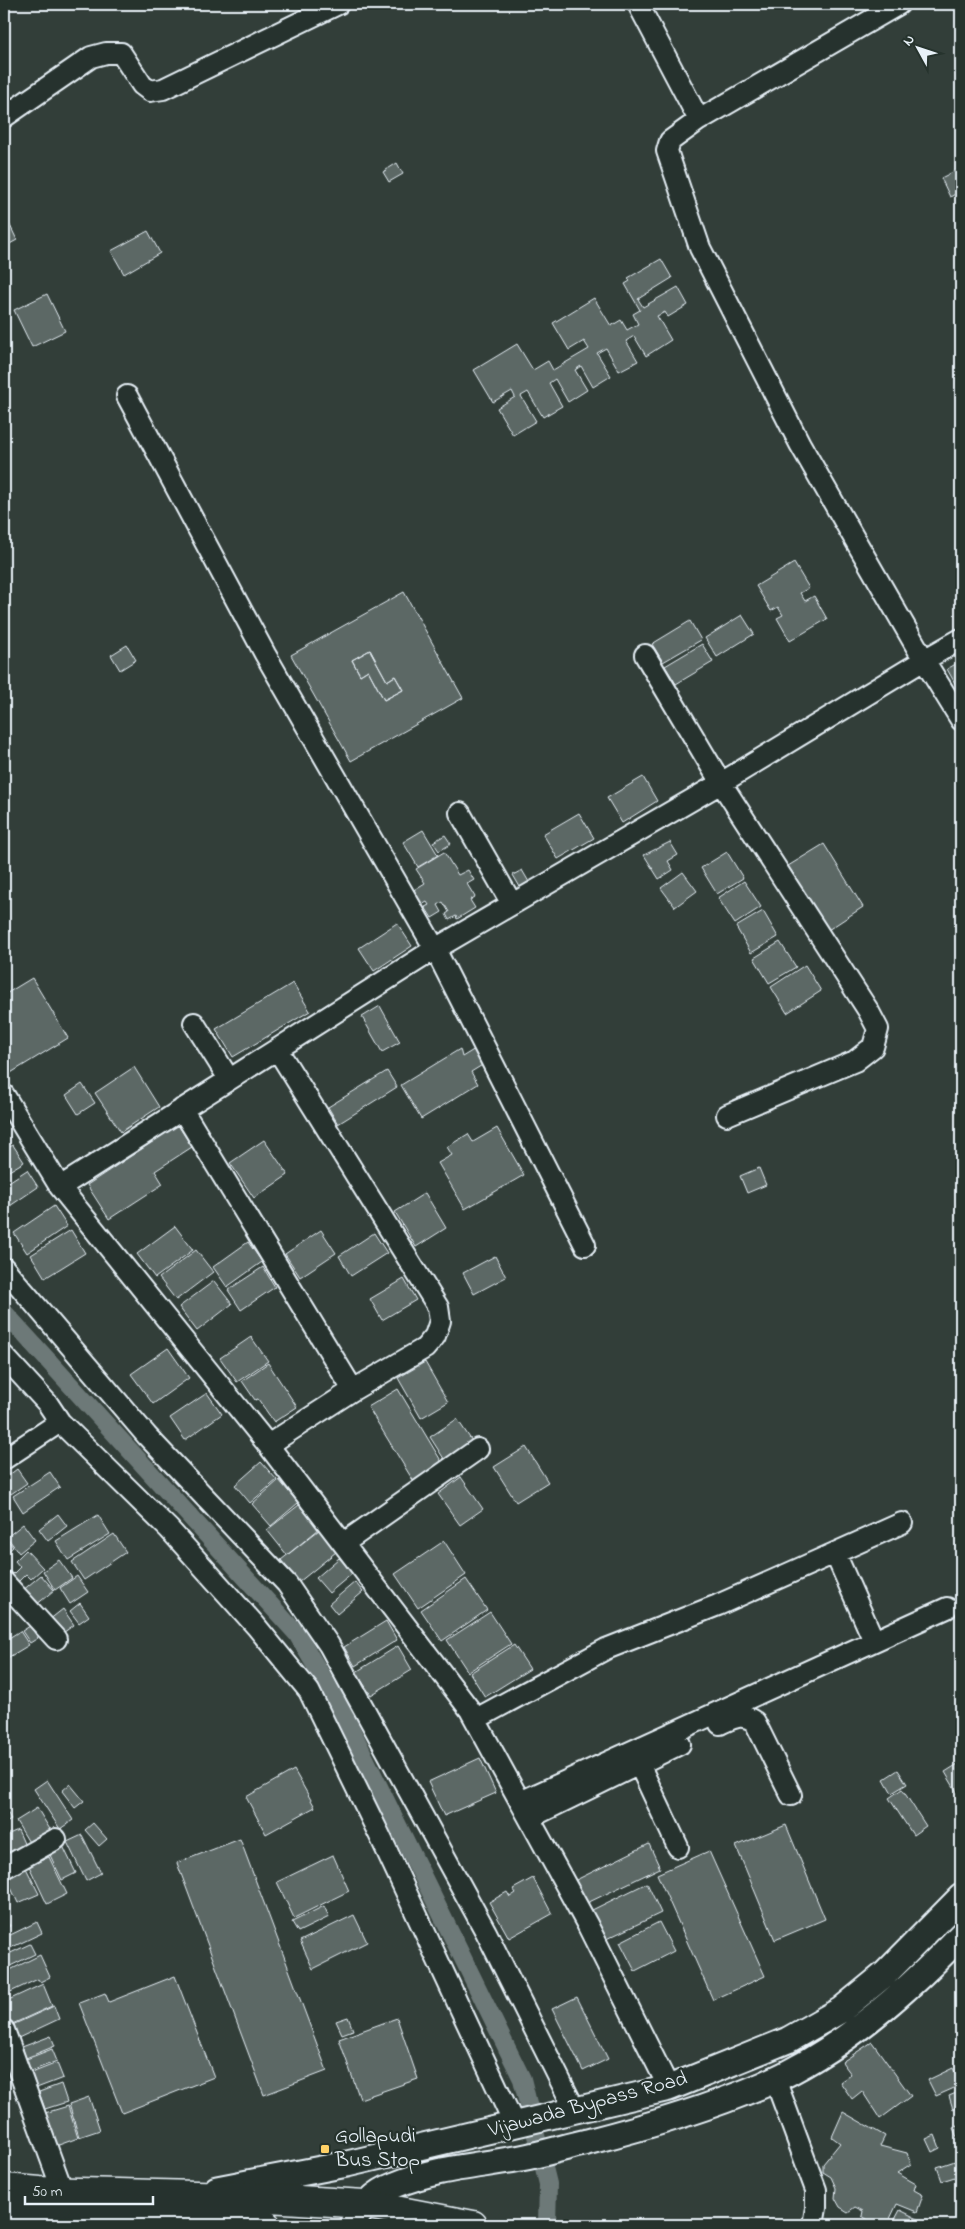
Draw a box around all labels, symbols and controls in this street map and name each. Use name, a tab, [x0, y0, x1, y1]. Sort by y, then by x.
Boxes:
north arrow	[892, 22, 942, 72]
text: N	[898, 30, 920, 51]
street label: Vijawada Bypass Road	[484, 2064, 691, 2148]
place label: Gollapudi Bus Stop	[334, 2122, 420, 2176]
marker: Gollapudi Bus Stop	[319, 2143, 331, 2155]
scale bar	[25, 2174, 152, 2206]
text: 50 m	[32, 2181, 63, 2203]

